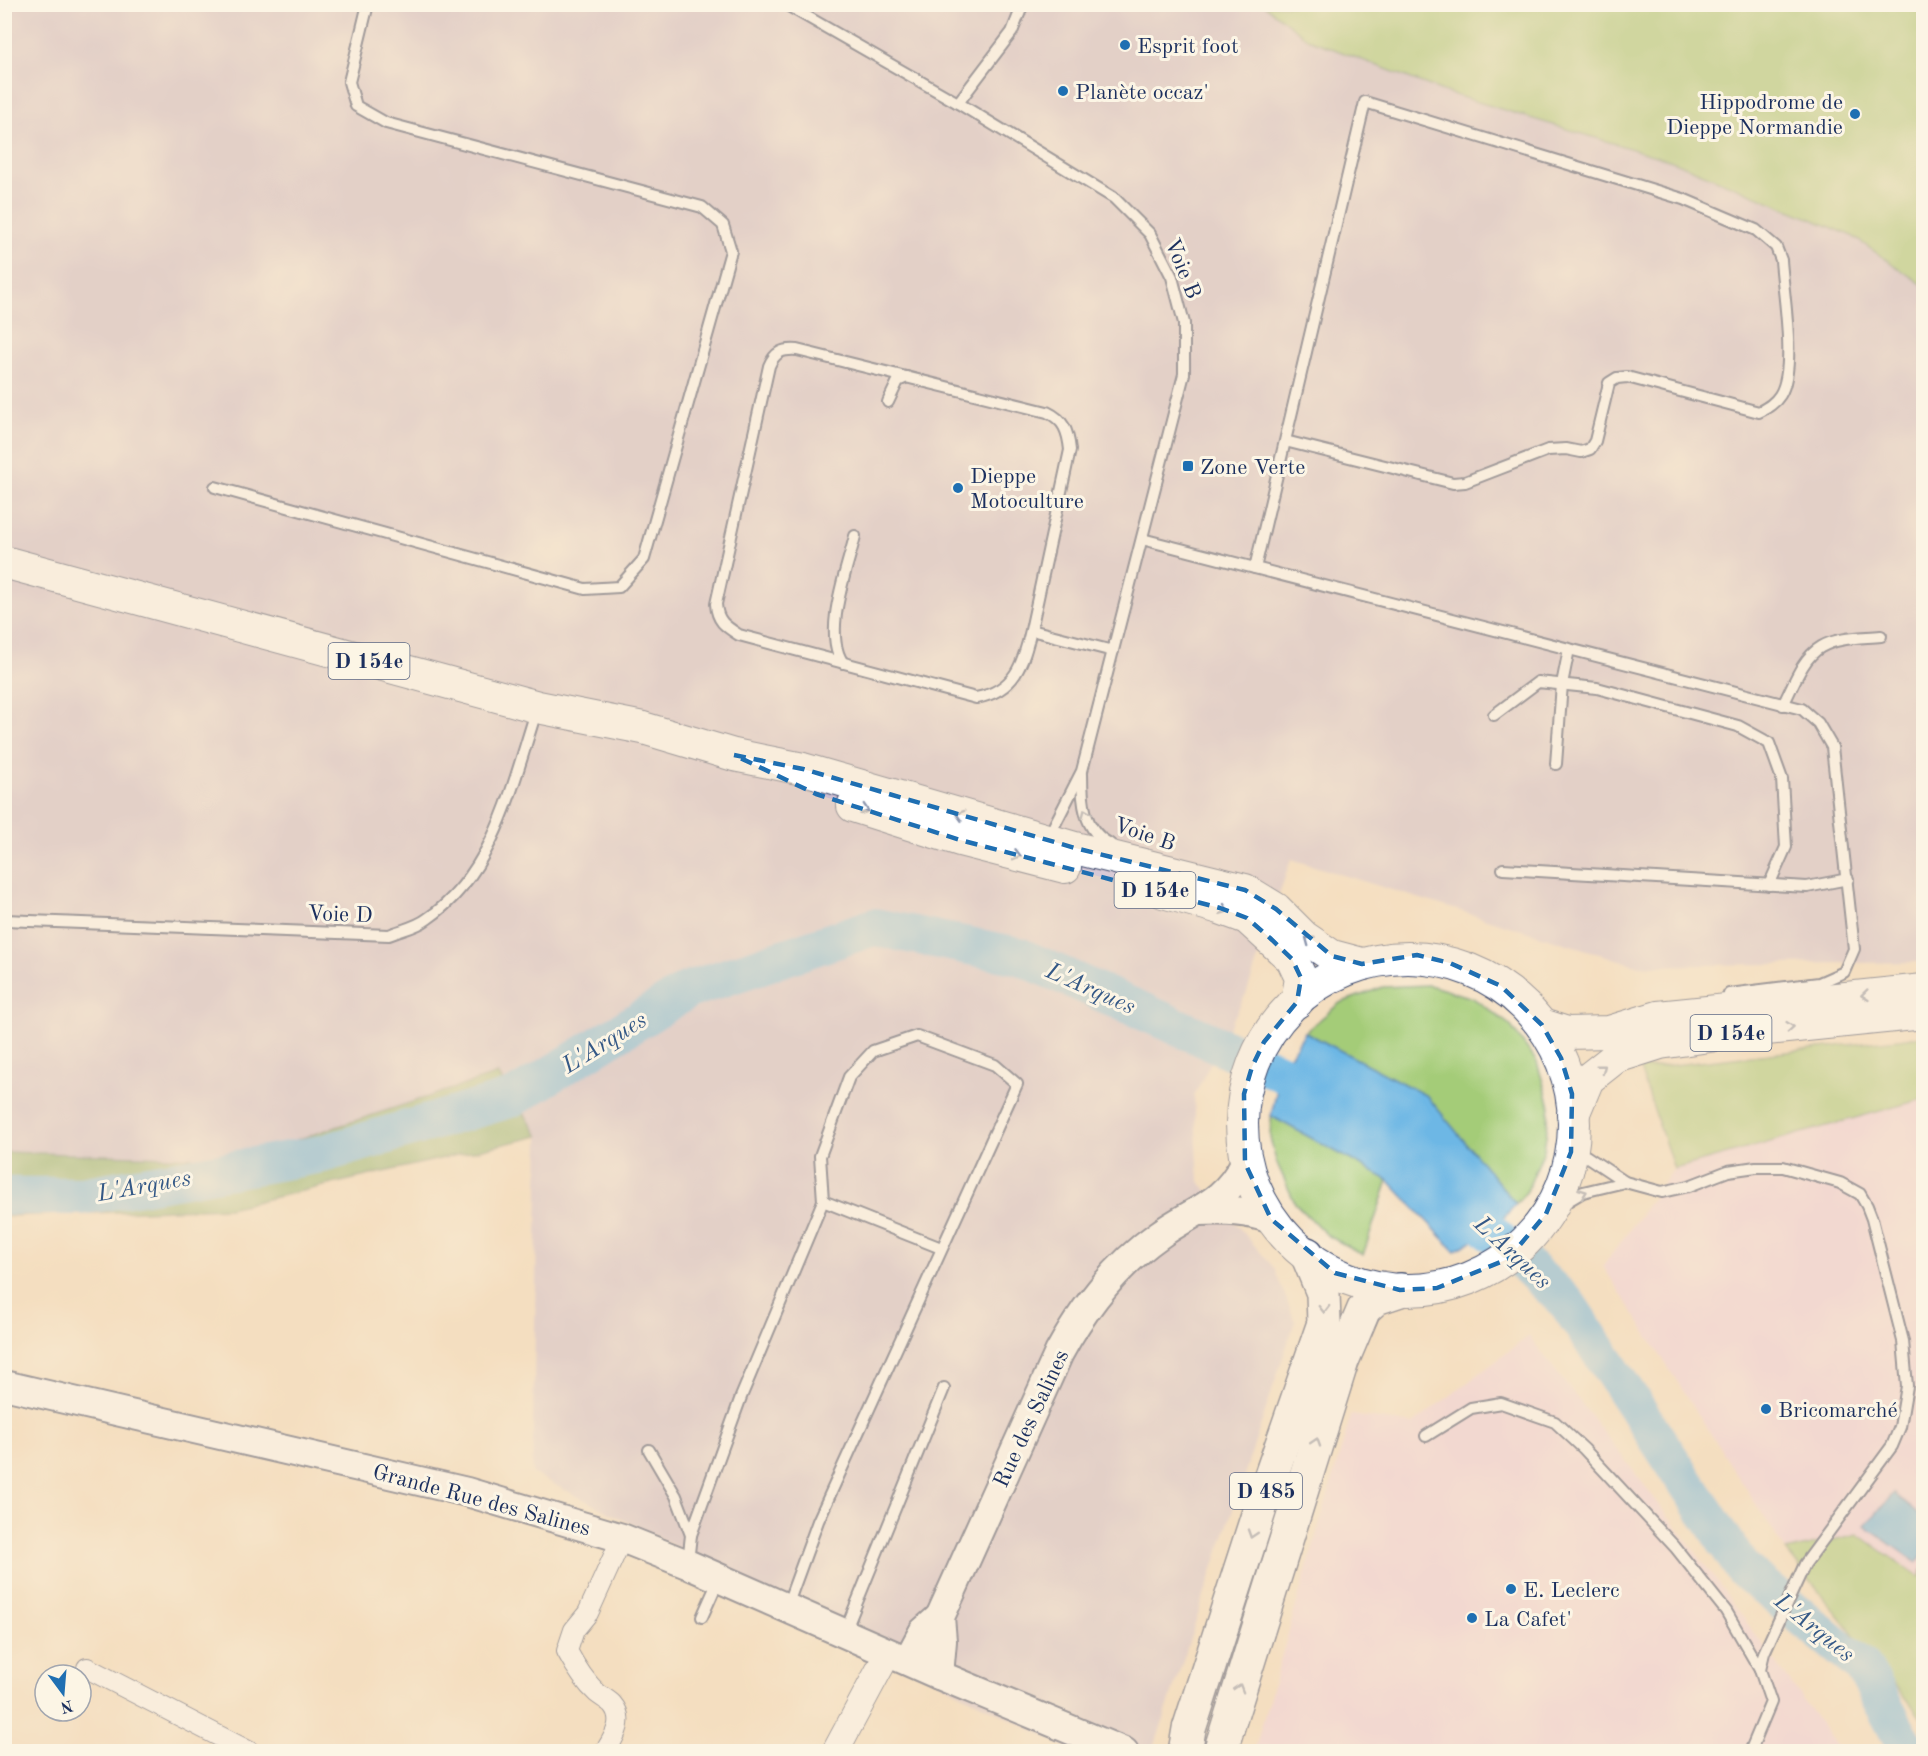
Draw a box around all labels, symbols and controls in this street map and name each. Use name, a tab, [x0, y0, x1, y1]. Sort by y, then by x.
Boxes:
place label: Esprit foot	[1137, 36, 1239, 58]
marker: Esprit foot	[1118, 38, 1132, 52]
place label: Planète occaz'	[1075, 82, 1209, 104]
marker: Planète occaz'	[1056, 84, 1070, 98]
place label: Hippodrome de Dieppe Normandie	[1666, 92, 1843, 139]
marker: Hippodrome de Dieppe Normandie	[1848, 107, 1862, 121]
street label: Voie B	[1160, 235, 1204, 302]
place label: Zone Verte	[1200, 457, 1305, 479]
marker: Zone Verte	[1181, 459, 1195, 473]
place label: Dieppe Motoculture	[970, 466, 1084, 513]
marker: Dieppe Motoculture	[951, 481, 965, 495]
road number: D 154e	[328, 643, 410, 679]
one-way arrow	[859, 802, 870, 815]
one-way arrow	[1081, 809, 1093, 820]
one-way arrow	[955, 810, 966, 822]
street label: Voie B	[1111, 814, 1178, 856]
one-way arrow	[1011, 847, 1021, 860]
road number: D 154e	[1114, 872, 1196, 908]
one-way arrow	[1219, 902, 1230, 915]
street label: Voie D	[307, 903, 373, 927]
one-way arrow	[1305, 936, 1316, 947]
water label: L'Arques	[1041, 959, 1138, 1020]
one-way arrow	[1861, 989, 1870, 1001]
water label: L'Arques	[558, 1008, 652, 1080]
road number: D 154e	[1690, 1015, 1772, 1051]
one-way arrow	[1786, 1021, 1795, 1034]
one-way arrow	[1596, 1064, 1607, 1075]
water label: L'Arques	[94, 1167, 193, 1207]
one-way arrow	[1577, 1187, 1588, 1200]
water label: L'Arques	[1468, 1212, 1555, 1295]
one-way arrow	[1317, 1305, 1330, 1314]
street label: Rue des Salines	[990, 1347, 1073, 1491]
place label: Bricomarché	[1778, 1400, 1898, 1422]
marker: Bricomarché	[1759, 1402, 1773, 1416]
one-way arrow	[1309, 1437, 1321, 1448]
street label: Grande Rue des Salines	[370, 1461, 593, 1541]
road number: D 485	[1230, 1473, 1302, 1509]
one-way arrow	[1247, 1528, 1259, 1539]
place label: E. Leclerc	[1523, 1580, 1620, 1602]
marker: E. Leclerc	[1504, 1582, 1518, 1596]
water label: L'Arques	[1768, 1589, 1858, 1668]
place label: La Cafet'	[1484, 1609, 1572, 1631]
marker: La Cafet'	[1465, 1611, 1479, 1625]
north arrow	[33, 1663, 93, 1723]
one-way arrow	[1232, 1683, 1244, 1694]
text: N	[58, 1696, 75, 1715]

